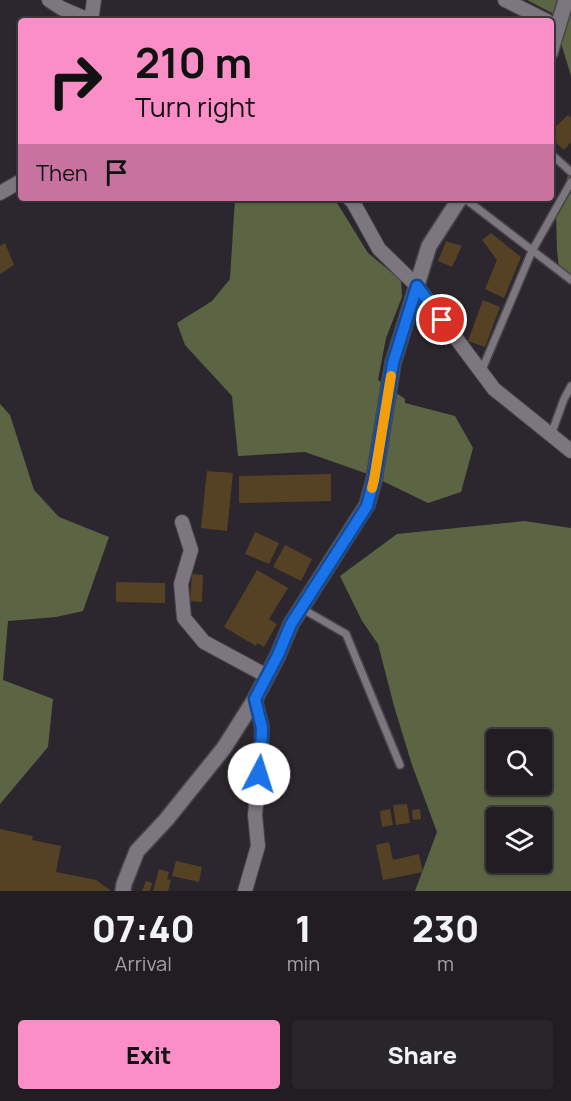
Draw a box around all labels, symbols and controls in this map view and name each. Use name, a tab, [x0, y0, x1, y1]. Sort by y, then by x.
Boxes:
text: 210 m	[135, 33, 252, 91]
icon: right	[36, 42, 114, 120]
text: Turn right	[135, 88, 256, 125]
icon: arrive	[100, 156, 133, 189]
text: Then	[36, 158, 88, 188]
pin	[416, 294, 467, 345]
icon: arrive	[425, 303, 458, 336]
map controls	[486, 729, 552, 873]
button: search	[486, 729, 552, 795]
position arrow	[227, 742, 291, 806]
button: layers	[486, 807, 552, 873]
text: 07:40	[92, 904, 195, 953]
text: 1	[295, 904, 312, 953]
text: 230	[412, 904, 479, 953]
text: Arrival	[115, 950, 172, 977]
text: min	[287, 950, 320, 977]
text: m	[437, 950, 454, 977]
button: Exit	[18, 1020, 280, 1089]
button: Share	[292, 1020, 553, 1089]

